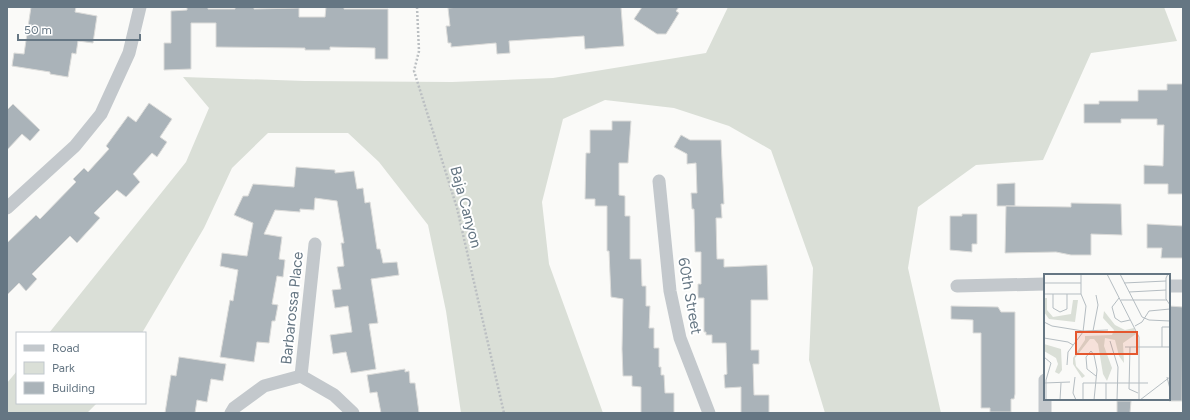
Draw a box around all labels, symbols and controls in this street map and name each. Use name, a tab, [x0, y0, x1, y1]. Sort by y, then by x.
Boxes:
scale bar	[18, 16, 140, 42]
text: 50 m	[24, 23, 52, 37]
street label: Baja Canyon	[446, 164, 486, 250]
street label: Barbarossa Place	[277, 251, 307, 365]
street label: 60th Street	[674, 256, 706, 336]
inset map	[1044, 274, 1170, 400]
legend	[16, 332, 146, 404]
text: Road	[52, 341, 80, 355]
text: Park	[52, 361, 75, 375]
text: Building	[52, 381, 95, 395]

